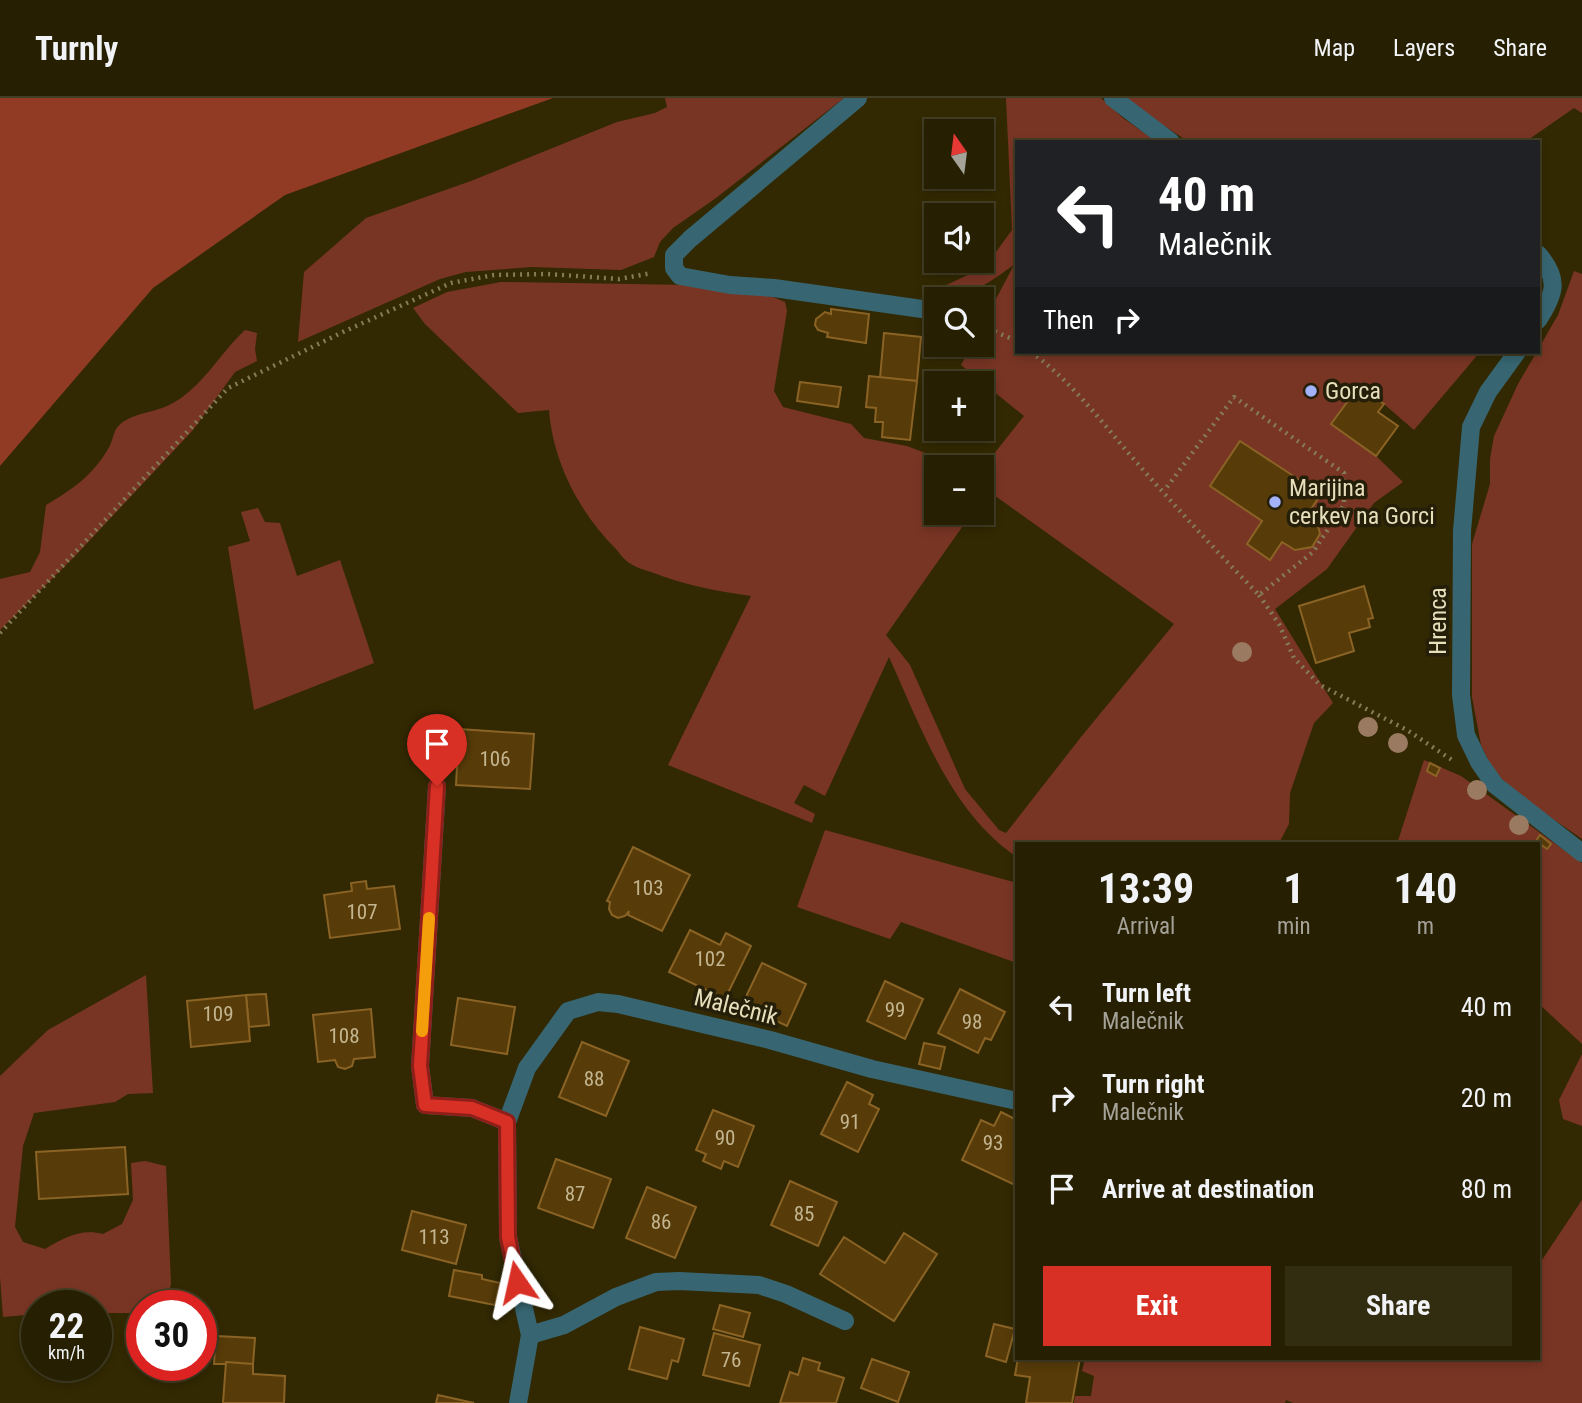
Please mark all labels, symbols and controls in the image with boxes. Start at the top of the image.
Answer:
text: Turnly [35,29,118,68]
text: Map [1314,34,1355,62]
text: Layers [1393,34,1455,62]
text: Share [1493,34,1547,62]
north arrow [924,119,994,189]
map controls [924,119,994,525]
text: 40 m [1158,166,1255,223]
icon: left [1043,168,1134,259]
button: sound [924,203,994,273]
text: Malečnik [1158,225,1272,263]
button: search [924,287,994,357]
icon: right [1108,301,1146,339]
text: Then [1043,305,1094,335]
button: + [924,371,994,441]
place label: Gorca [1325,377,1381,405]
marker: Gorca [1303,383,1319,399]
button: − [924,455,994,525]
place label: Marijina cerkev na Gorci [1289,474,1435,530]
marker: Marijina cerkev na Gorci [1267,494,1283,510]
street label: Hrenca [1424,587,1452,655]
pin [407,714,467,786]
icon: arrive [418,725,456,763]
house number: 106 [479,747,511,771]
text: 13:39 [1098,864,1194,913]
text: 1 [1283,864,1304,913]
text: 140 [1393,864,1457,913]
house number: 103 [632,876,664,900]
house number: 107 [346,900,378,924]
text: Arrival [1117,913,1175,940]
text: min [1277,913,1311,940]
text: m [1417,913,1434,940]
house number: 102 [694,947,726,971]
text: Turn left [1102,978,1191,1008]
street label: Malečnik [691,983,781,1031]
icon: left [1043,988,1081,1026]
text: 40 m [1461,992,1512,1022]
house number: 99 [885,998,905,1022]
house number: 109 [202,1002,234,1026]
text: Malečnik [1102,1008,1184,1035]
house number: 98 [962,1010,982,1034]
house number: 108 [328,1024,360,1048]
house number: 88 [584,1067,604,1091]
text: Turn right [1102,1069,1204,1099]
icon: right [1043,1079,1081,1117]
text: 20 m [1461,1083,1512,1113]
text: Malečnik [1102,1099,1184,1126]
house number: 91 [840,1110,860,1134]
house number: 90 [715,1126,735,1150]
house number: 93 [983,1131,1003,1155]
icon: arrive [1043,1170,1081,1208]
text: Arrive at destination [1102,1174,1314,1204]
text: 80 m [1461,1174,1512,1204]
house number: 87 [565,1182,585,1206]
house number: 85 [794,1202,814,1226]
house number: 86 [651,1210,671,1234]
house number: 113 [418,1225,450,1249]
position arrow [480,1245,554,1319]
button: Exit [1043,1266,1271,1346]
button: Share [1285,1266,1512,1346]
speed limit sign: 30 [126,1290,217,1381]
text: 22 [49,1306,84,1347]
text: km/h [48,1342,85,1363]
house number: 76 [721,1348,741,1372]

